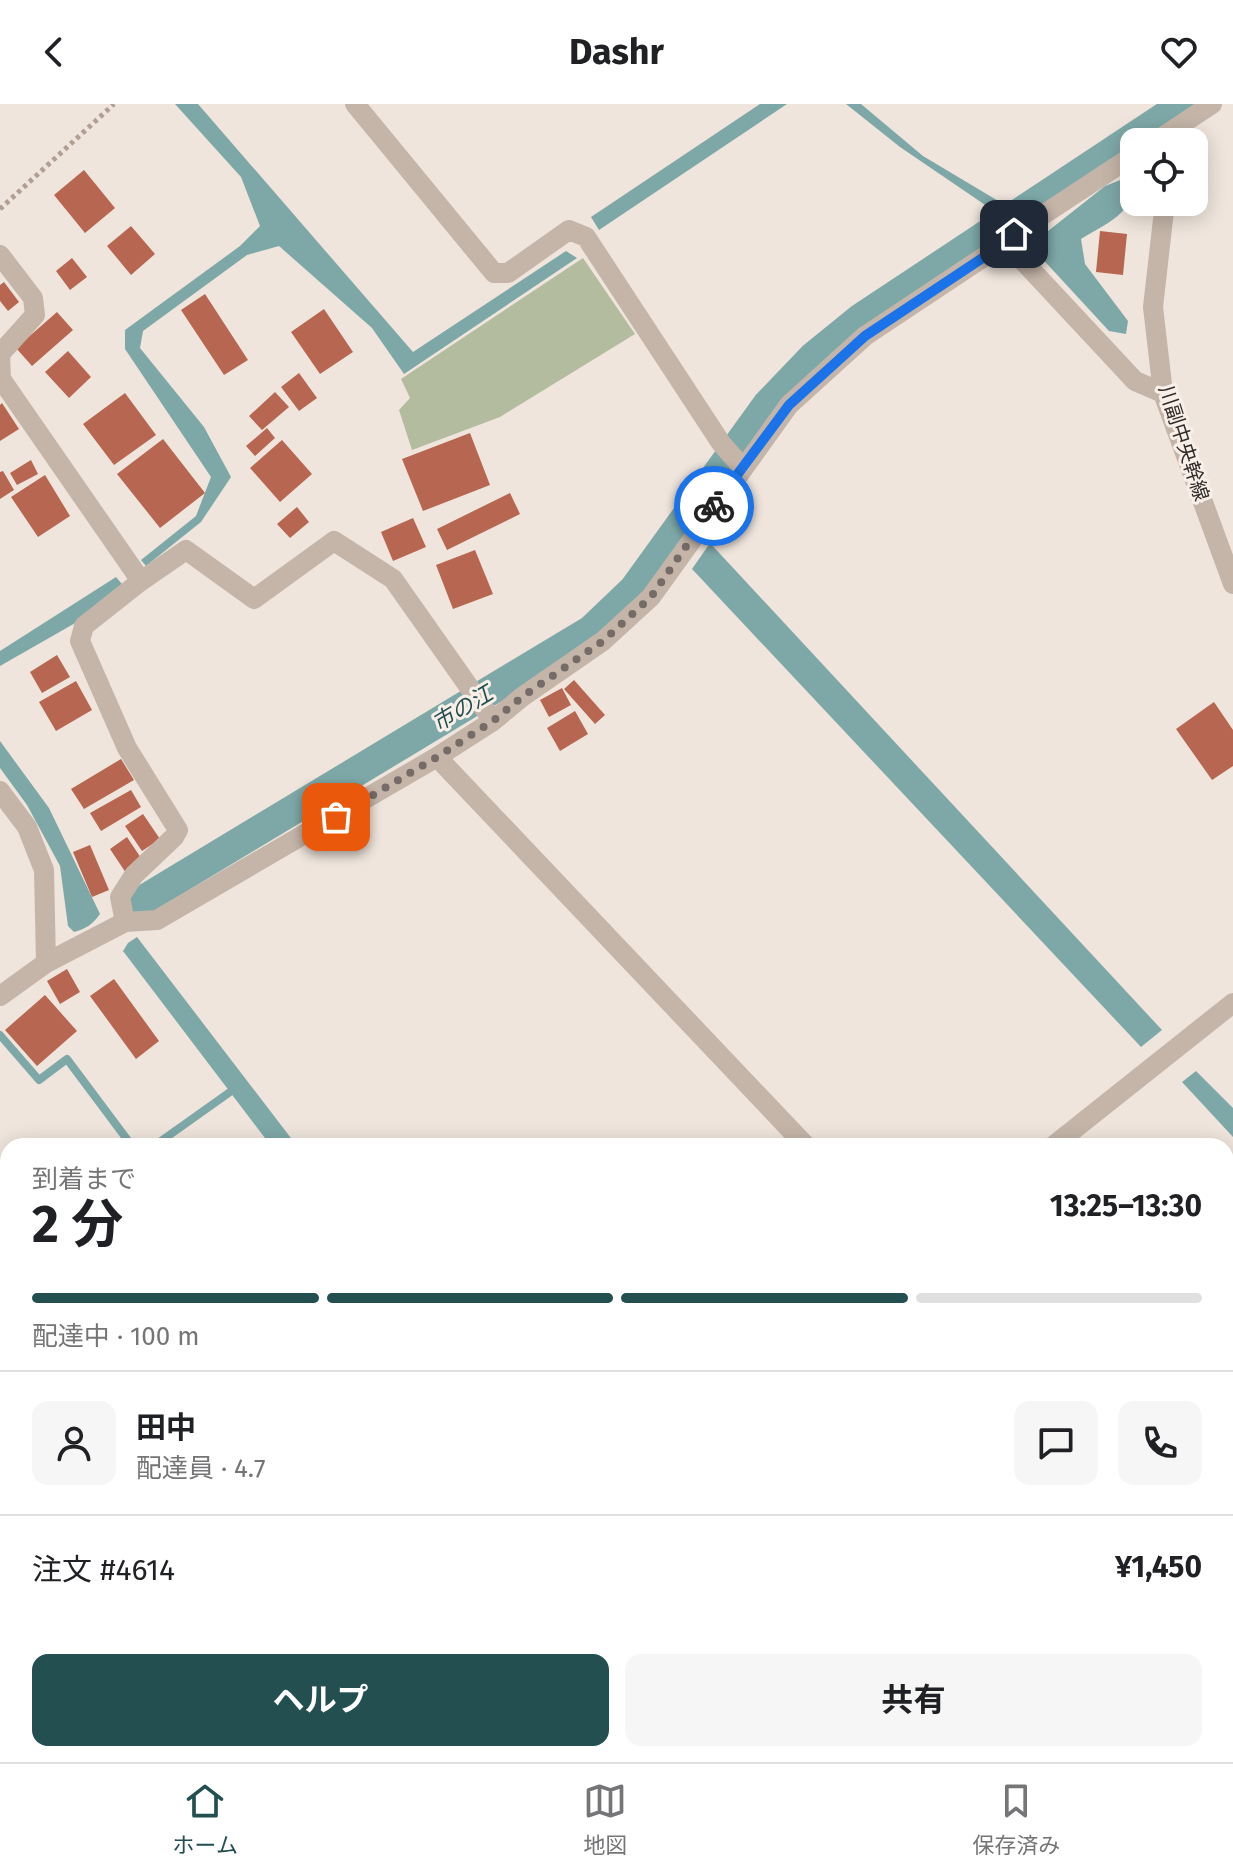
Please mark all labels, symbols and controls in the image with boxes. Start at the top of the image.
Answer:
icon: back [32,30,76,74]
text: Dashr [569,30,664,74]
icon: heart [1157,30,1201,74]
map controls [1120,128,1208,216]
button: locate [1120,128,1208,216]
pin [980,200,1048,268]
icon: home [992,212,1036,256]
street label: 川副中央幹線 [1154,382,1214,504]
courier [674,466,754,546]
icon: bike [692,484,736,528]
water label: 市の江 [427,679,499,737]
pin [302,783,370,851]
icon: bag [314,795,358,839]
text: 到着まで [32,1164,136,1195]
text: 13:25–13:30 [1050,1188,1202,1224]
text: 2 分 [32,1193,123,1256]
text: 配達中 · 100 m [32,1321,199,1352]
button: person [32,1401,116,1485]
button: chat [1014,1401,1098,1485]
button: phone [1118,1401,1202,1485]
text: 田中 [136,1410,196,1446]
text: 配達員 · 4.7 [136,1453,266,1484]
text: ¥1,450 [1115,1549,1202,1585]
text: 注文 #4614 [32,1552,175,1588]
button: ヘルプ [32,1654,609,1746]
button: 共有 [625,1654,1202,1746]
tab: ホーム [173,1779,238,1859]
tab: 地図 [583,1779,627,1859]
tab: 保存済み [972,1779,1060,1859]

